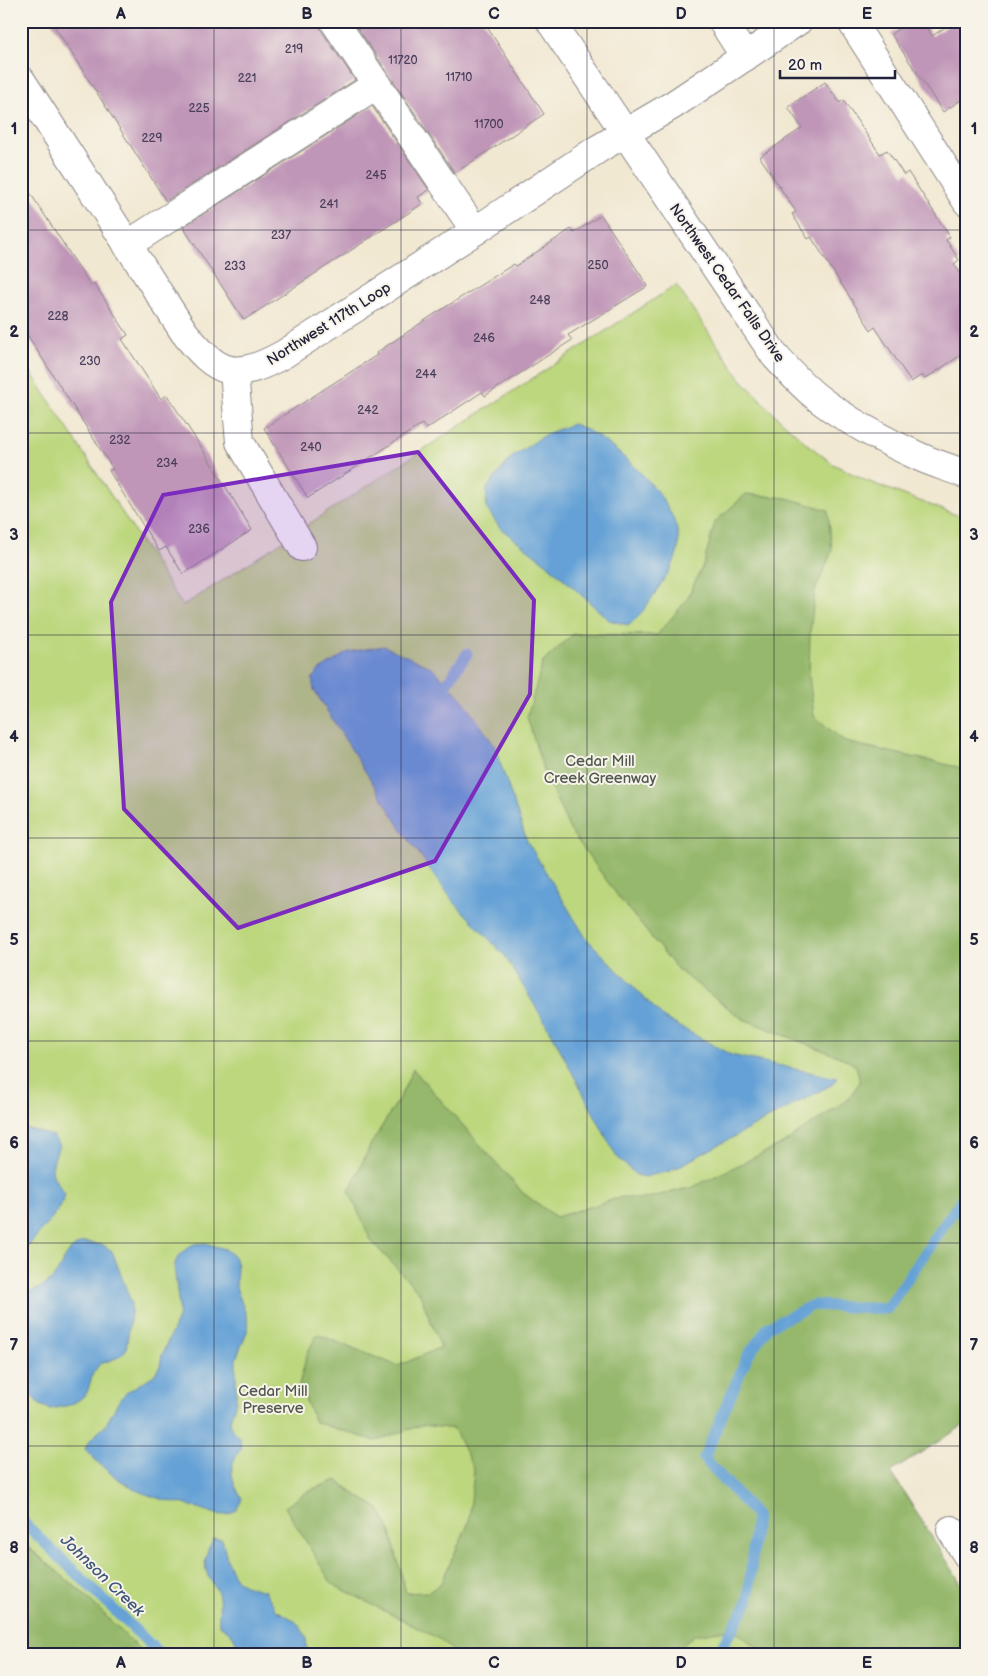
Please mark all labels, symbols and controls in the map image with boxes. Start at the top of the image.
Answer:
text: A [115,5,126,24]
text: B [301,5,313,24]
text: C [488,5,500,24]
text: D [675,5,687,24]
text: E [862,5,872,24]
house number: 219 [285,42,303,57]
scale bar [780,48,896,80]
house number: 11720 [388,53,418,68]
text: 20 m [788,56,822,75]
house number: 11710 [446,70,472,85]
house number: 221 [238,71,256,86]
house number: 225 [188,101,210,116]
house number: 11700 [474,117,504,132]
text: 1 [11,120,17,139]
text: 1 [971,120,977,139]
house number: 229 [141,131,163,146]
house number: 245 [365,168,387,183]
house number: 241 [320,197,338,212]
street label: Northwest Cedar Falls Drive [665,200,789,366]
house number: 237 [271,228,291,243]
house number: 250 [587,258,609,273]
house number: 233 [224,259,246,274]
street label: Northwest 117th Loop [263,278,395,370]
house number: 248 [529,293,551,308]
house number: 228 [47,309,69,324]
text: 2 [9,323,19,342]
text: 2 [969,323,979,342]
house number: 246 [473,331,495,346]
house number: 230 [79,354,101,369]
house number: 244 [415,367,437,382]
house number: 242 [357,403,379,418]
house number: 232 [109,433,131,448]
house number: 240 [300,440,322,455]
house number: 234 [156,456,178,471]
house number: 236 [188,522,210,537]
text: 3 [9,526,19,545]
text: 3 [969,526,979,545]
text: 4 [9,728,19,747]
text: 4 [969,728,979,747]
park label: Cedar Mill Creek Greenway [544,752,657,788]
text: 5 [9,931,19,950]
text: 5 [969,931,979,950]
text: 6 [9,1134,19,1153]
text: 6 [969,1134,979,1153]
text: 7 [10,1336,19,1355]
text: 7 [970,1336,979,1355]
park label: Cedar Mill Preserve [238,1382,308,1418]
water label: Johnson Creek [55,1531,149,1622]
text: 8 [9,1539,19,1558]
text: 8 [969,1539,979,1558]
text: A [115,1654,126,1673]
text: B [301,1654,313,1673]
text: C [488,1654,500,1673]
text: D [675,1654,687,1673]
text: E [862,1654,872,1673]

